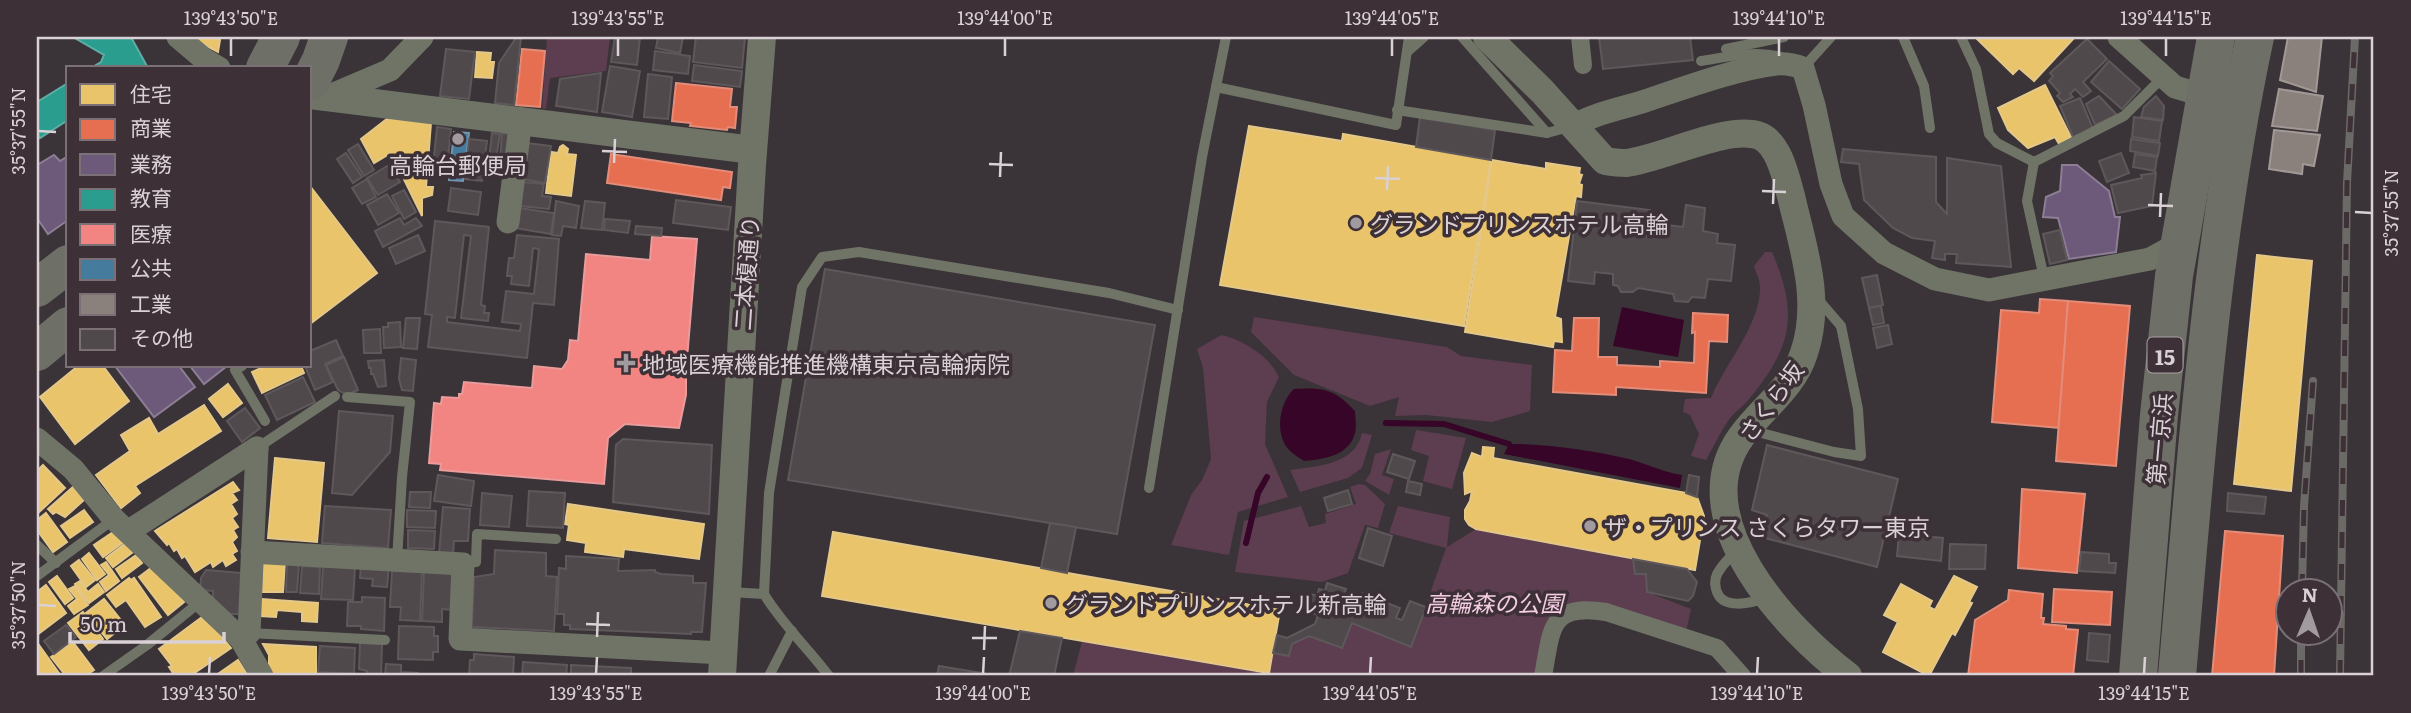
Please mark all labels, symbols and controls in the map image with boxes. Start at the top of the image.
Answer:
text: 139°43'50"E [184,4,278,31]
text: 139°43'55"E [571,4,665,31]
text: 139°44'00"E [957,4,1053,31]
text: 139°44'05"E [1345,4,1439,31]
text: 139°44'10"E [1733,4,1825,31]
text: 139°44'15"E [2120,4,2212,31]
legend [66,66,312,368]
text: 住宅 [130,77,172,108]
text: 35°37'55"N [4,87,31,175]
text: 商業 [130,111,172,142]
marker: 高輪台郵便局 [450,131,466,147]
text: 業務 [130,147,172,178]
place label: 高輪台郵便局 [389,147,527,181]
text: 35°37'55"N [2377,169,2404,257]
text: 教育 [130,181,172,212]
place label: グランドプリンスホテル高輪 [1370,206,1669,240]
street label: 二本榎通り [724,214,766,332]
marker: グランドプリンスホテル高輪 [1348,215,1364,231]
text: 医療 [130,217,172,248]
text: 公共 [130,251,172,282]
text: 工業 [130,287,172,318]
text: その他 [130,321,193,352]
road number: 15 [2148,338,2182,372]
place label: 地域医療機能推進機構東京高輪病院 [642,346,1010,380]
marker: 地域医療機能推進機構東京高輪病院 [616,353,636,373]
street label: さくら坂 [1729,354,1811,448]
street label: 第一京浜 [2137,392,2179,486]
place label: ザ・プリンス さくらタワー東京 [1604,509,1930,543]
marker: ザ・プリンス さくらタワー東京 [1582,518,1598,534]
text: 35°37'50"N [4,561,31,649]
north arrow [2274,576,2344,646]
text: N [2301,580,2318,608]
park label: 高輪森の公園 [1425,585,1566,619]
place label: グランドプリンスホテル新高輪 [1065,586,1387,620]
marker: グランドプリンスホテル新高輪 [1043,595,1059,611]
scale bar [70,601,224,645]
text: 50 m [80,607,127,638]
text: 139°43'50"E [162,679,256,706]
text: 139°43'55"E [549,679,643,706]
text: 139°44'00"E [935,679,1031,706]
text: 139°44'05"E [1323,679,1417,706]
text: 139°44'10"E [1711,679,1803,706]
text: 139°44'15"E [2098,679,2190,706]

